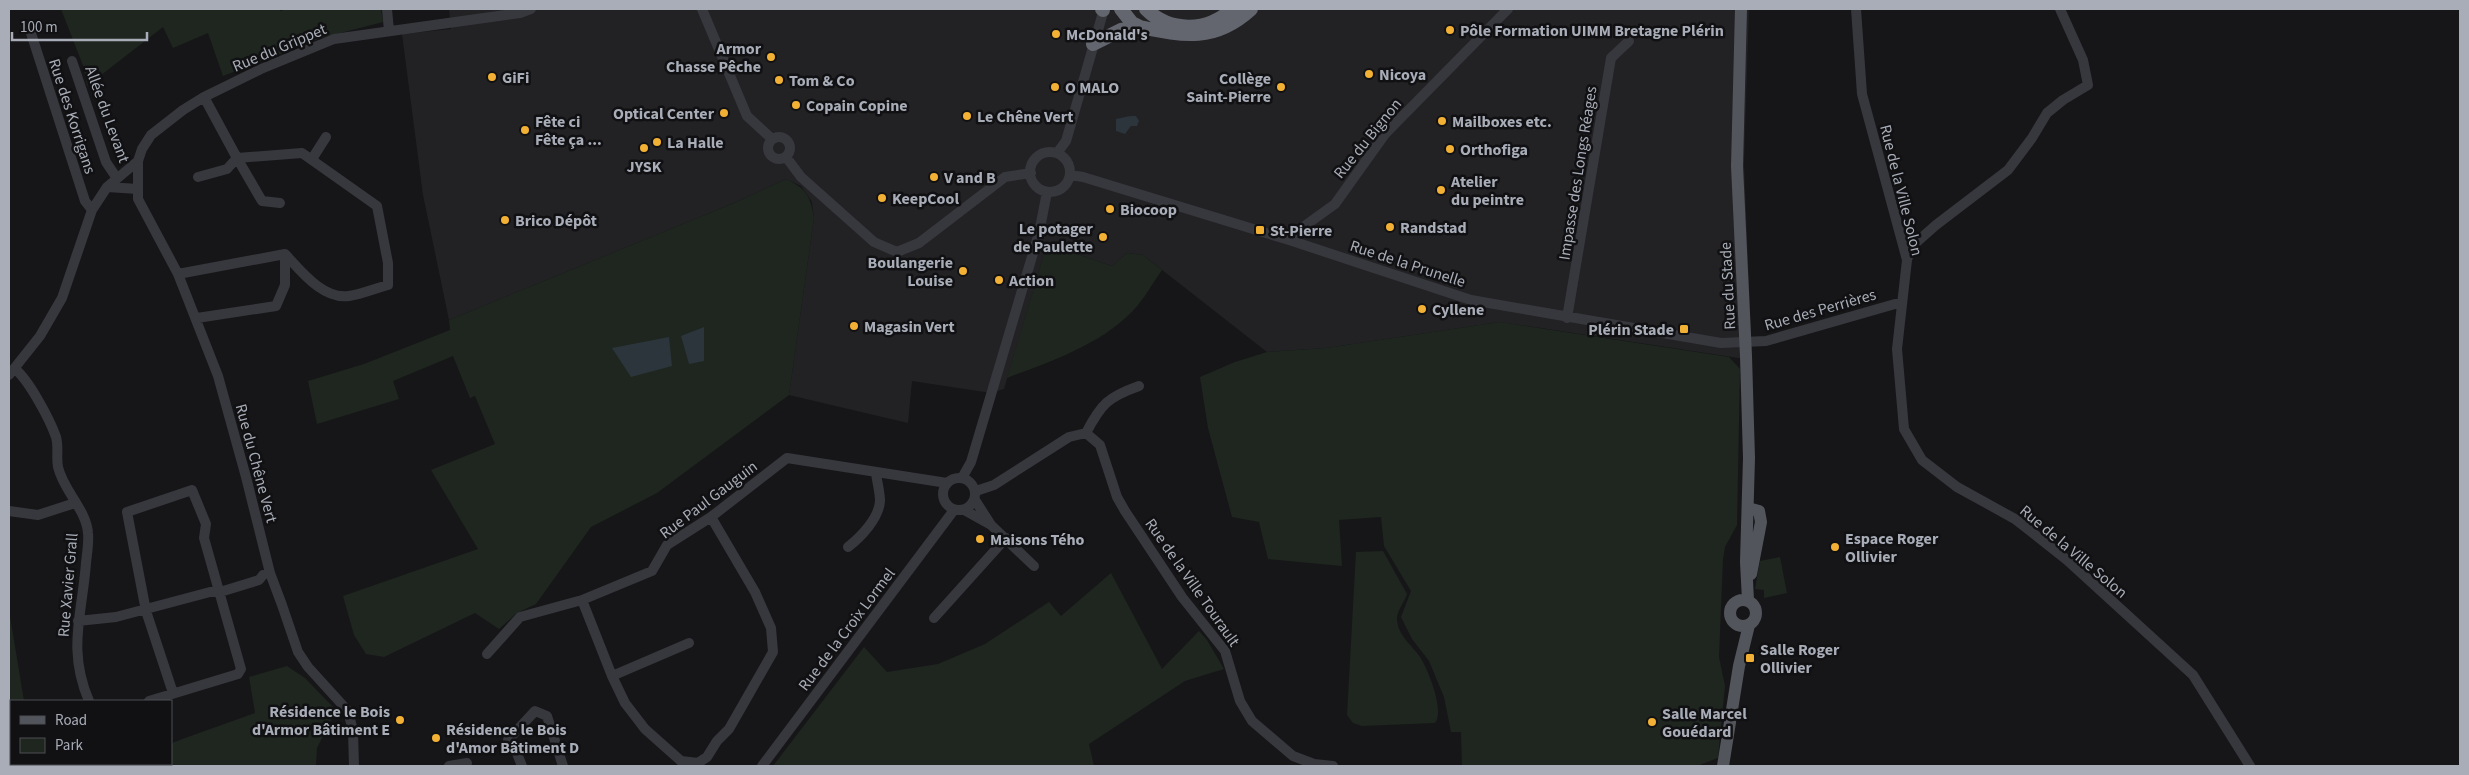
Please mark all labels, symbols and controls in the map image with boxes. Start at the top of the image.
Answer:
scale bar [12,10,148,42]
text: 100 m [20,17,58,38]
street label: Rue du Grippet [229,18,330,78]
place label: Pôle Formation UIMM Bretagne Plérin [1460,20,1724,42]
place label: McDonald's [1066,24,1148,46]
marker: Pôle Formation UIMM Bretagne Plérin [1444,24,1456,36]
marker: McDonald's [1050,28,1062,40]
place label: Armor Chasse Pêche [666,38,762,78]
marker: Armor Chasse Pêche [765,51,777,63]
street label: Rue des Korrigans [43,56,101,177]
street label: Allée du Levant [79,63,135,166]
place label: Nicoya [1379,64,1426,86]
place label: GiFi [502,67,529,89]
place label: Collège Saint-Pierre [1186,68,1271,108]
marker: Nicoya [1363,68,1375,80]
place label: Tom & Co [789,70,855,92]
marker: GiFi [486,71,498,83]
marker: Tom & Co [773,74,785,86]
place label: O MALO [1065,77,1119,99]
marker: O MALO [1049,81,1061,93]
marker: Collège Saint-Pierre [1275,81,1287,93]
street label: Impasse des Longs Réages [1553,84,1603,262]
street label: Rue du Bignon [1329,94,1407,183]
place label: Copain Copine [806,95,908,117]
marker: Copain Copine [790,99,802,111]
place label: Optical Center [613,103,715,125]
place label: Le Chêne Vert [977,106,1073,128]
marker: Optical Center [718,107,730,119]
marker: Le Chêne Vert [961,110,973,122]
place label: Fête ci Fête ça ... [535,111,602,151]
place label: Mailboxes etc. [1452,111,1552,133]
marker: Mailboxes etc. [1436,115,1448,127]
street label: Rue de la Ville Solon [1874,122,1928,258]
marker: Fête ci Fête ça ... [519,124,531,136]
place label: La Halle [667,132,724,154]
marker: La Halle [651,136,663,148]
place label: Orthofiga [1460,139,1528,161]
marker: JYSK [638,142,650,154]
marker: Orthofiga [1444,143,1456,155]
place label: JYSK [627,156,662,178]
place label: V and B [943,167,996,189]
marker: V and B [928,171,940,183]
place label: Atelier du peintre [1450,171,1524,211]
marker: Atelier du peintre [1435,184,1447,196]
place label: KeepCool [892,188,959,210]
marker: KeepCool [876,192,888,204]
place label: Biocoop [1120,199,1177,221]
marker: Biocoop [1104,203,1116,215]
place label: Brico Dépôt [515,210,597,232]
marker: Brico Dépôt [499,214,511,226]
place label: Randstad [1400,217,1467,239]
place label: Le potager de Paulette [1013,218,1094,258]
place label: St-Pierre [1270,220,1332,242]
marker: Randstad [1384,221,1396,233]
marker: St-Pierre [1254,224,1266,236]
marker: Le potager de Paulette [1097,231,1109,243]
street label: Rue de la Prunelle [1347,235,1468,293]
street label: Rue du Stade [1715,241,1741,330]
place label: Boulangerie Louise [868,252,953,292]
marker: Boulangerie Louise [957,265,969,277]
place label: Action [1008,270,1054,292]
marker: Action [993,274,1005,286]
street label: Rue des Perrières [1762,283,1879,336]
place label: Cyllene [1432,299,1484,321]
marker: Cyllene [1416,303,1428,315]
place label: Magasin Vert [864,316,955,338]
place label: Plérin Stade [1588,319,1674,341]
marker: Magasin Vert [848,320,860,332]
marker: Plérin Stade [1678,323,1690,335]
street label: Rue du Chêne Vert [230,401,283,526]
street label: Rue Paul Gauguin [655,456,762,544]
street label: Rue de la Ville Solon [2015,500,2132,603]
street label: Rue de la Ville Tourault [1140,514,1245,652]
place label: Espace Roger Ollivier [1845,528,1939,568]
place label: Maisons Tého [990,529,1085,551]
street label: Rue Xavier Grall [52,532,84,638]
marker: Maisons Tého [974,533,986,545]
marker: Espace Roger Ollivier [1829,541,1841,553]
street label: Rue de la Croix Lormel [793,564,900,696]
place label: Salle Roger Ollivier [1760,639,1840,679]
marker: Salle Roger Ollivier [1744,652,1756,664]
legend [10,700,172,765]
place label: Résidence le Bois d'Armor Bâtiment E [252,701,390,741]
place label: Salle Marcel Gouédard [1662,703,1747,743]
text: Road [55,710,87,731]
marker: Résidence le Bois d'Armor Bâtiment E [394,714,406,726]
marker: Salle Marcel Gouédard [1646,716,1658,728]
place label: Résidence le Bois d'Amor Bâtiment D [446,719,579,759]
marker: Résidence le Bois d'Amor Bâtiment D [430,732,442,744]
text: Park [55,735,84,756]

